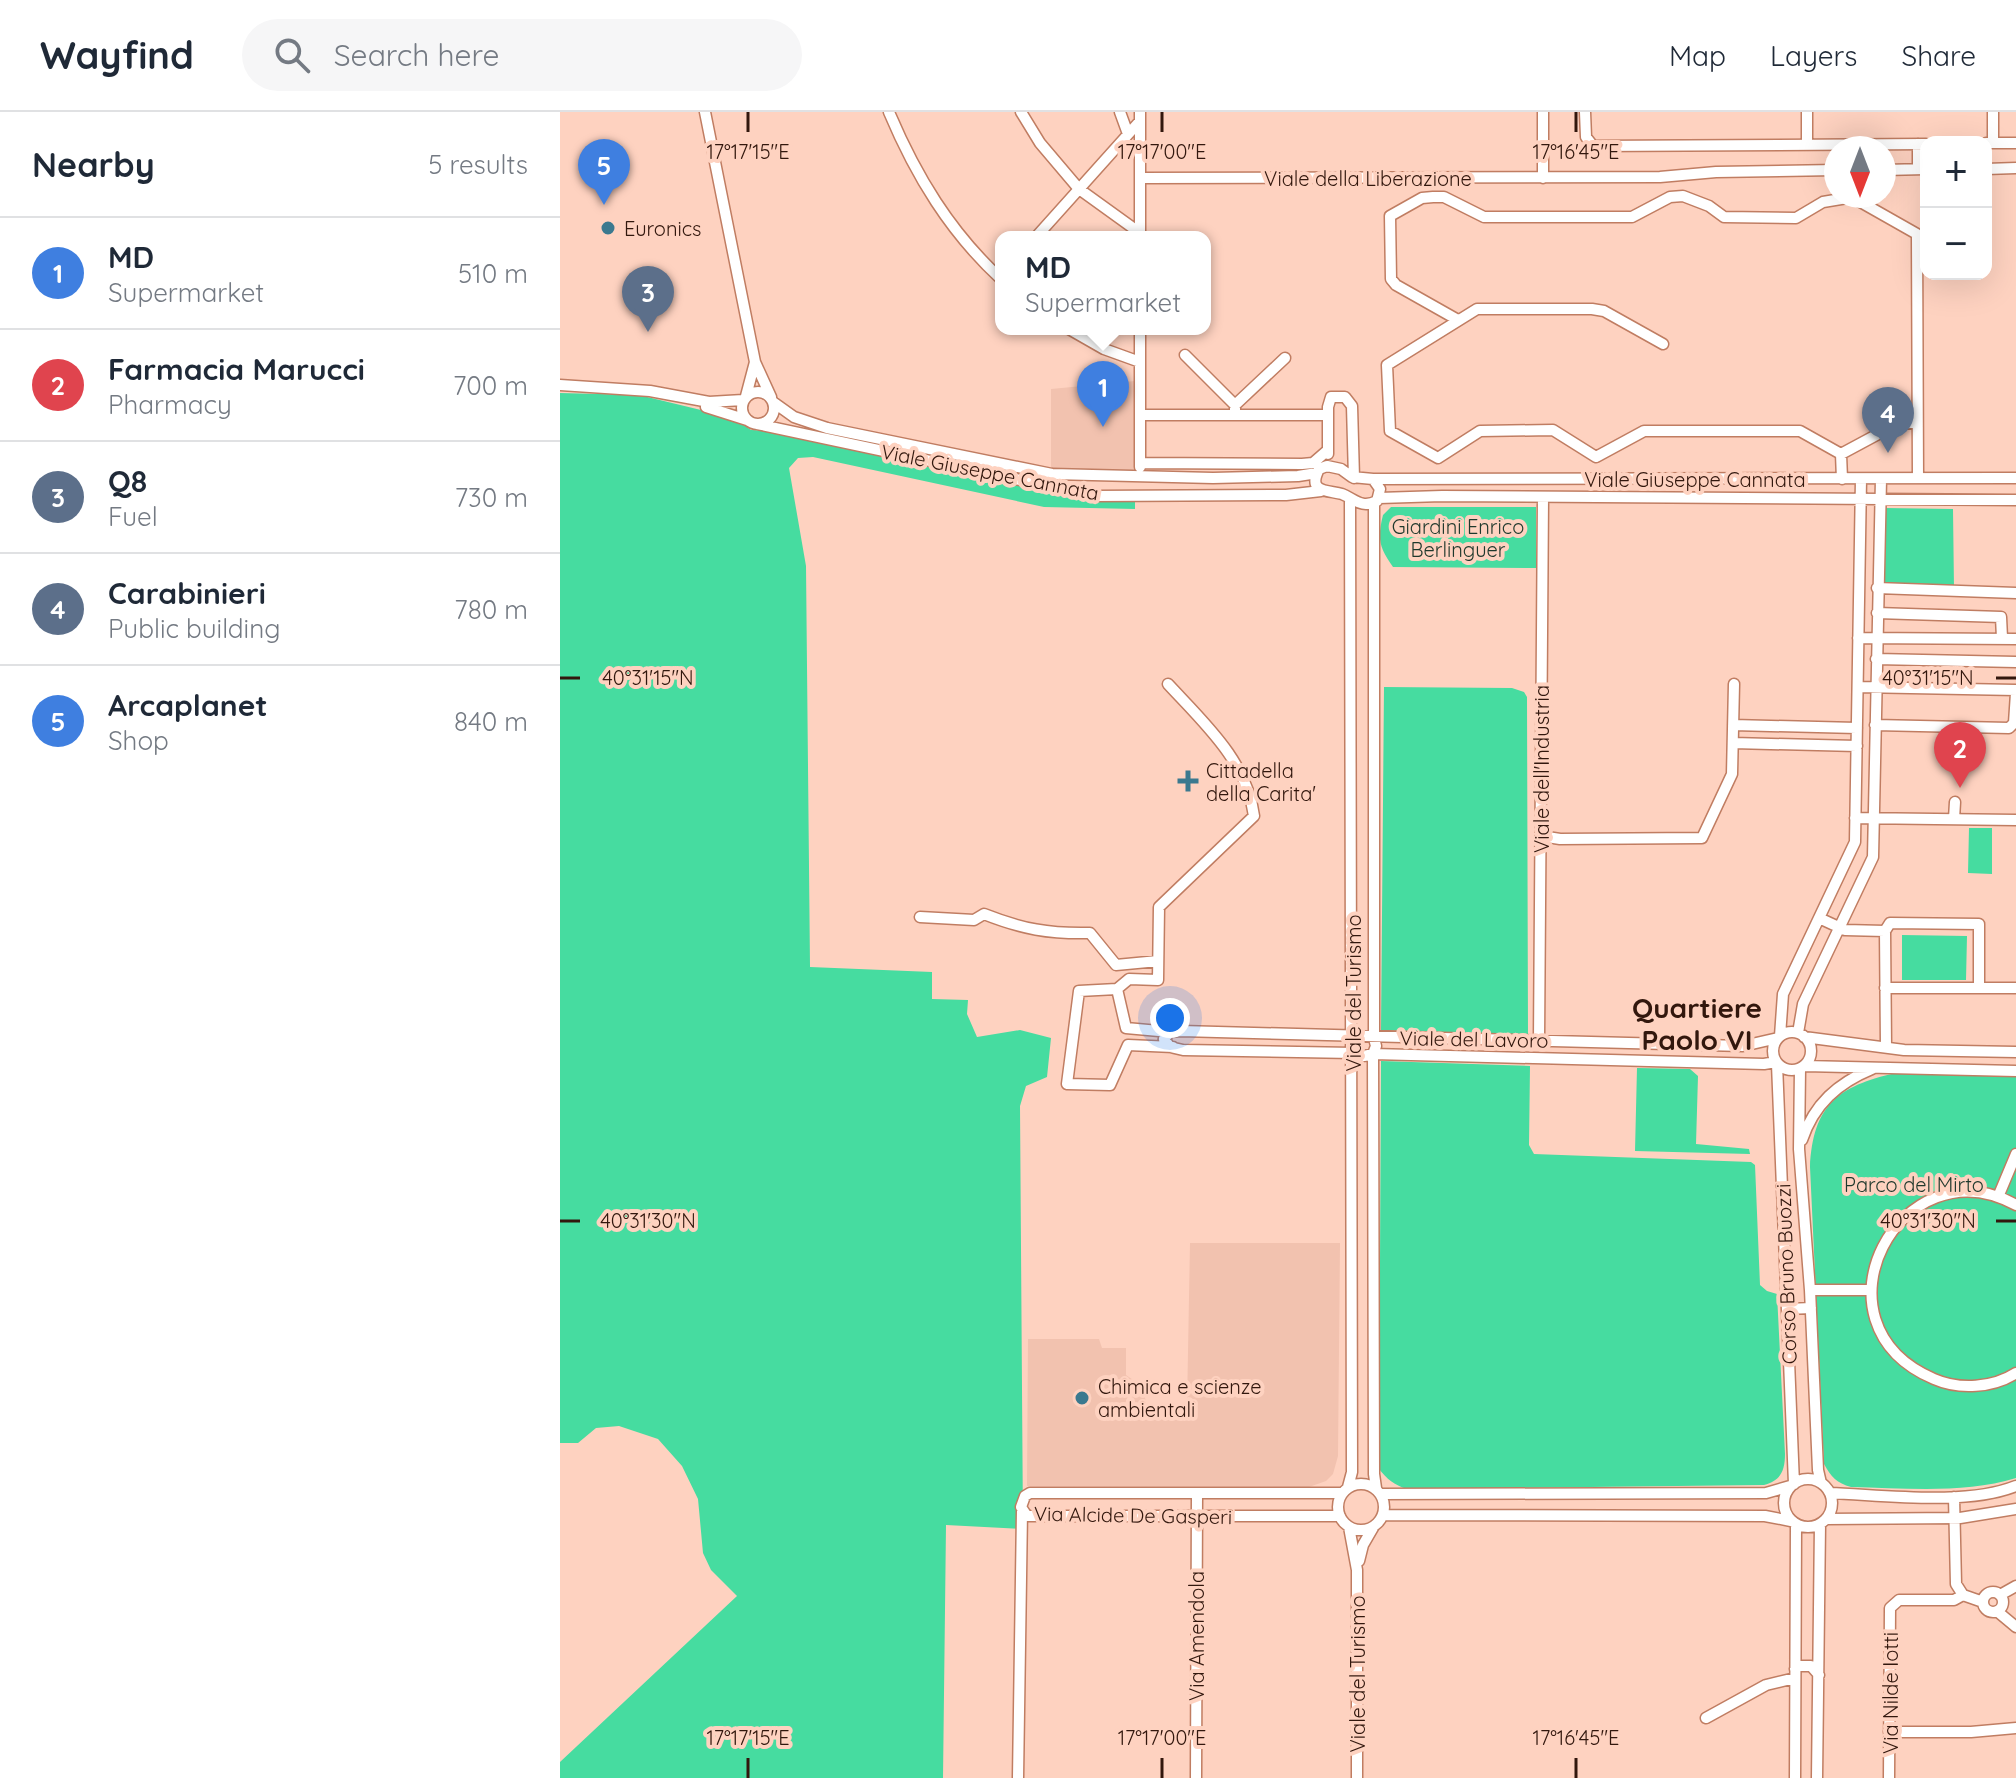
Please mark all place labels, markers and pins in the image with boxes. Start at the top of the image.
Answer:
pin: 5 [578,139,630,205]
place label: Euronics [624,216,701,241]
marker: Euronics [599,219,617,237]
pin: 3 [622,266,674,332]
pin: 1 [1077,361,1129,427]
pin: 4 [1862,387,1914,453]
pin: 2 [1934,722,1986,788]
place label: Cittadella della Carita' [1206,758,1316,806]
marker: Cittadella della Carita' [1177,770,1199,792]
place label: Chimica e scienze ambientali [1098,1374,1261,1422]
marker: Chimica e scienze ambientali [1073,1389,1091,1407]

